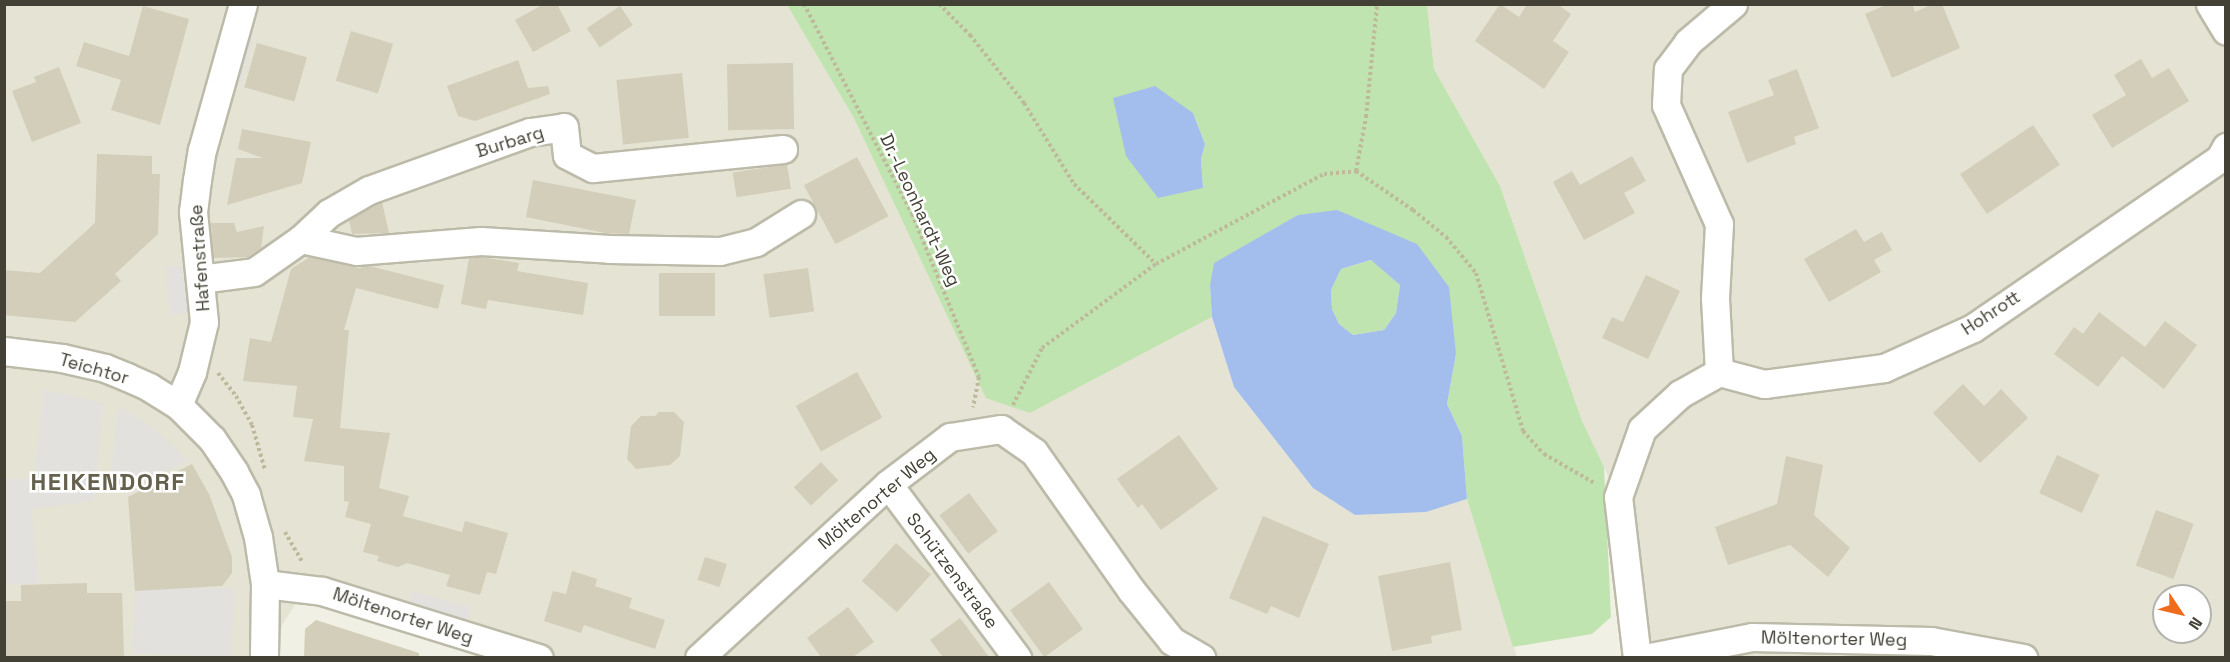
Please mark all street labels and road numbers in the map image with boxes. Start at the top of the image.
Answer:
street label: Burbarg [474,121,546,163]
street label: Dr.-Leonhardt-Weg [875,130,965,290]
street label: Hafenstraße [185,204,215,312]
street label: Hohrott [1958,286,2024,340]
street label: Teichtor [57,349,131,389]
street label: Möltenorter Weg [814,444,940,554]
street label: Schützenstraße [902,509,1002,633]
street label: Möltenorter Weg [330,583,476,649]
street label: Möltenorter Weg [1761,627,1907,651]

